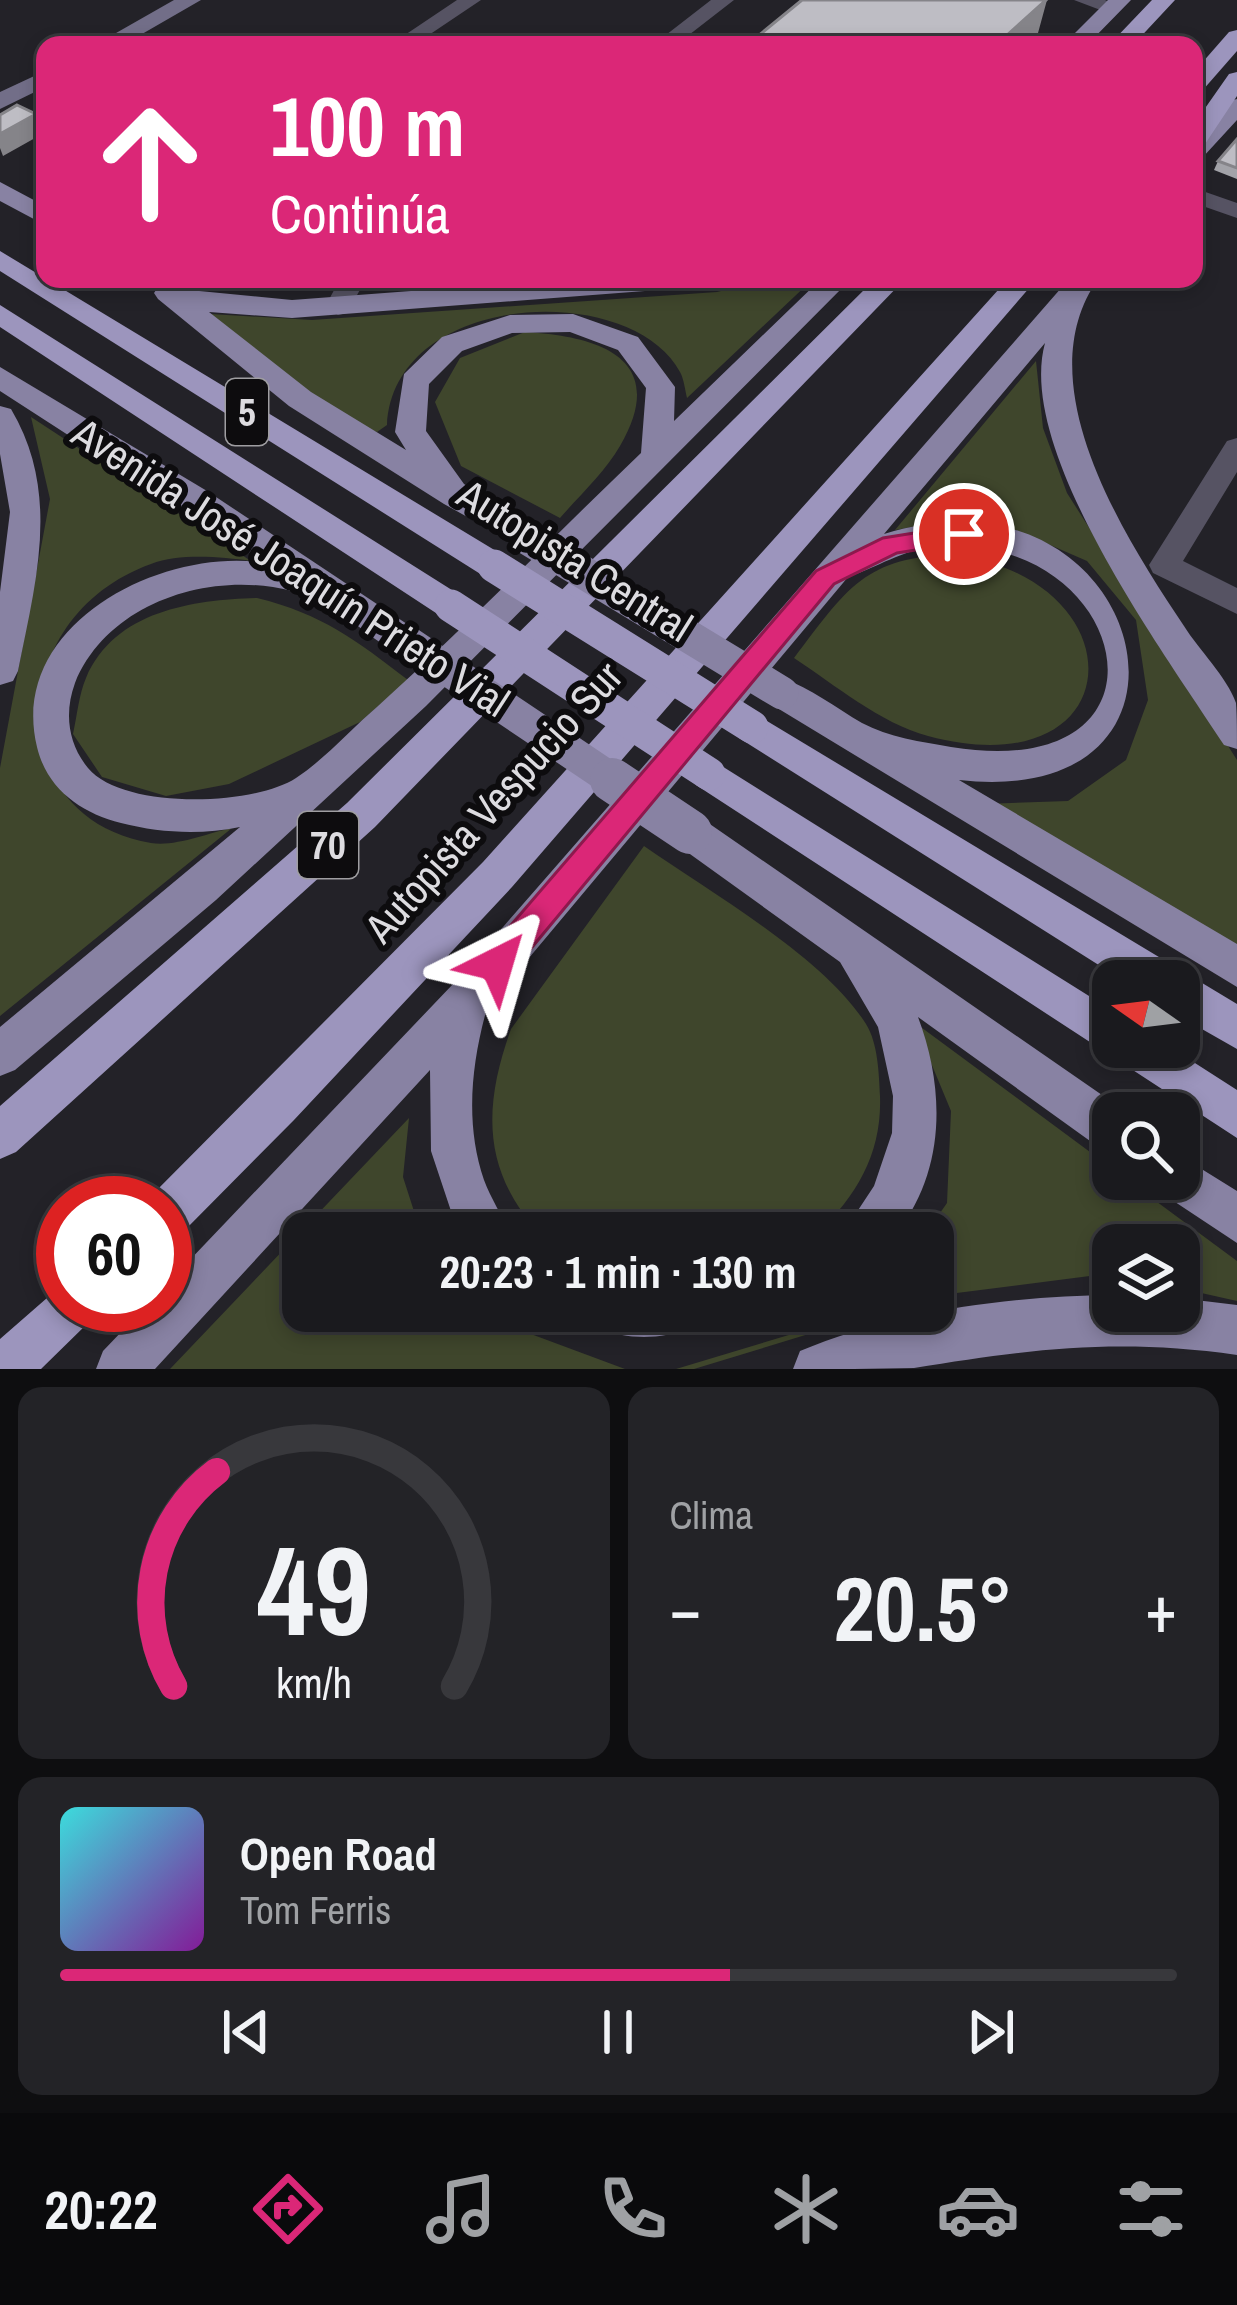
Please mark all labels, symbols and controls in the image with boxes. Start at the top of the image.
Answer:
text: 100 m [270,69,465,182]
icon: ahead [72,84,228,240]
text: Continúa [270,177,450,250]
road number: 5 [226,379,268,445]
street label: Avenida José Joaquín Prieto Vial [61,404,520,729]
street label: Autopista Central [446,465,703,654]
pin [913,483,1015,585]
icon: arrive [931,501,997,567]
street label: Autopista Vespucio Sur [351,649,635,955]
road number: 70 [298,812,358,878]
position arrow [434,901,560,1027]
north arrow [1092,960,1200,1068]
map controls [1092,960,1200,1332]
button: search [1092,1092,1200,1200]
speed limit sign: 60 [36,1176,192,1332]
button: layers [1092,1224,1200,1332]
text: 20:23 · 1 min · 130 m [440,1241,796,1302]
text: Clima [670,1489,753,1541]
text: 49 [257,1506,371,1674]
text: 20.5° [833,1548,1013,1669]
text: − [670,1564,701,1653]
text: + [1145,1564,1177,1653]
text: km/h [276,1654,352,1711]
text: Open Road [240,1823,437,1884]
text: Tom Ferris [240,1884,391,1936]
icon: previous [213,1999,279,2065]
icon: pause [585,1999,651,2065]
icon: next [958,1999,1024,2065]
icon: directions [246,2167,330,2251]
icon: music [419,2167,503,2251]
icon: phone [591,2167,675,2251]
icon: climate [764,2167,848,2251]
icon: car [936,2167,1020,2251]
icon: filters [1109,2167,1193,2251]
text: 20:22 [44,2173,158,2246]

